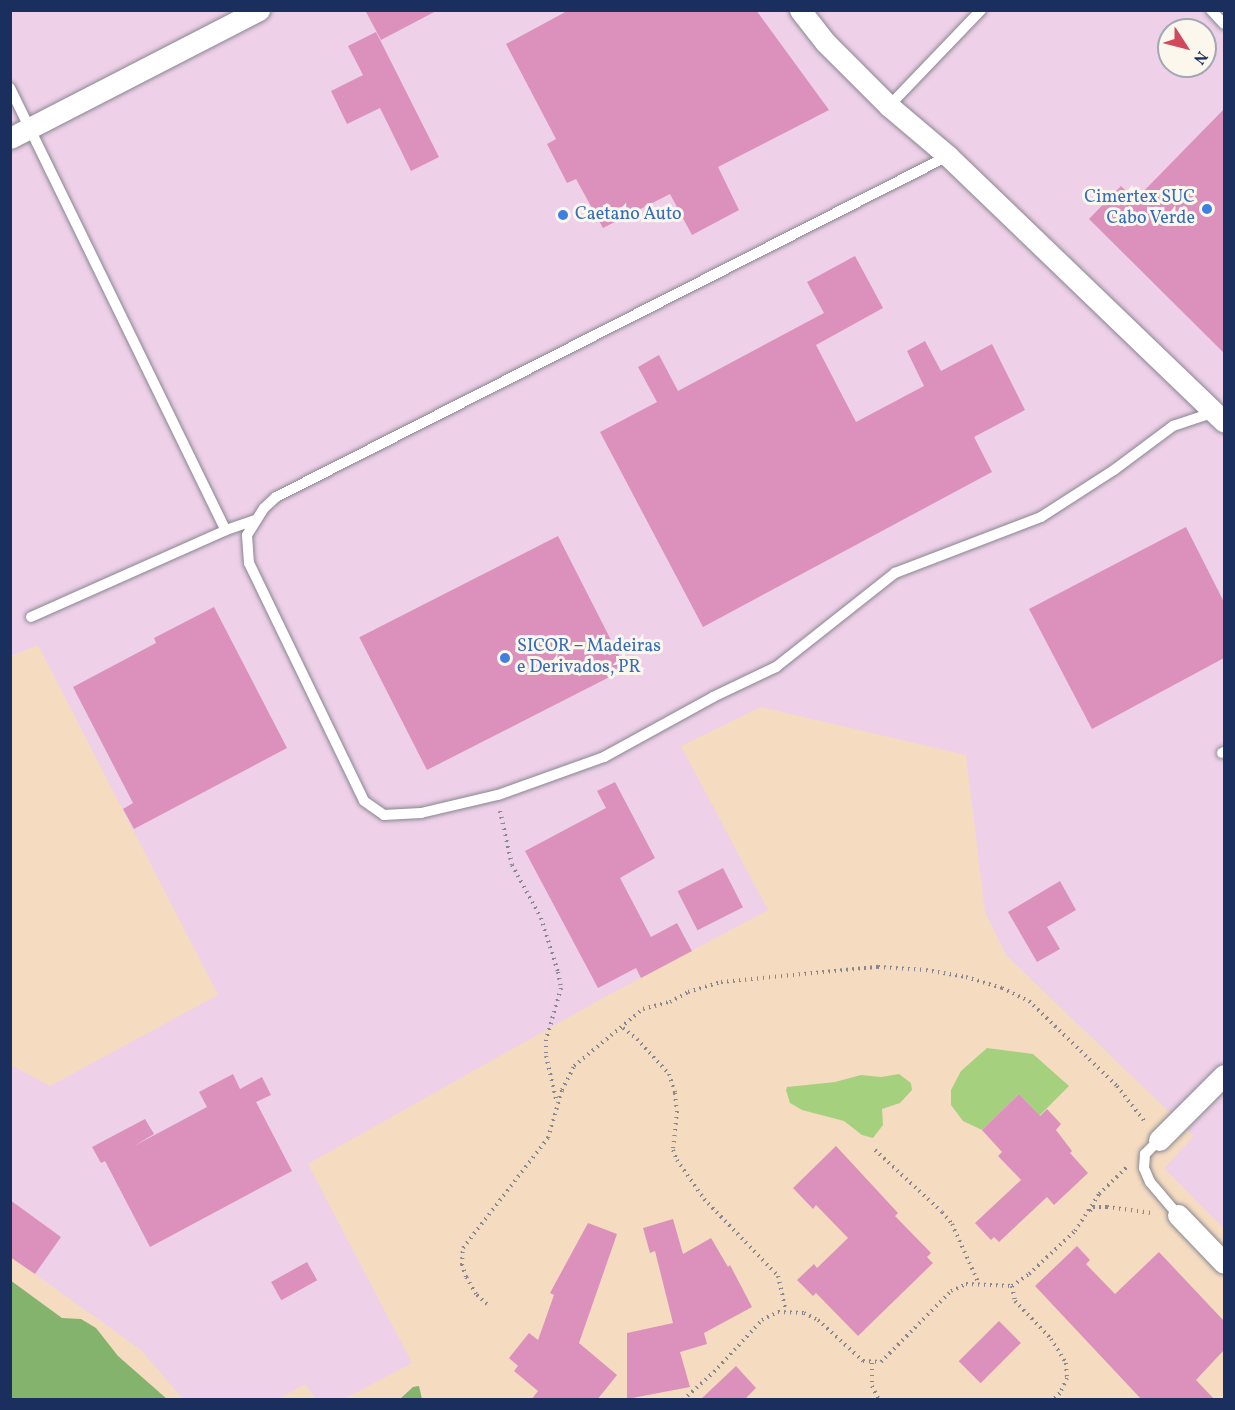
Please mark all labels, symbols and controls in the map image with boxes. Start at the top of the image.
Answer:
north arrow [1157,18,1217,78]
text: N [1188,46,1212,69]
place label: Cimertex SUC Cabo Verde [1084,188,1195,230]
marker: Cimertex SUC Cabo Verde [1200,202,1214,216]
place label: Caetano Auto [575,204,682,226]
marker: Caetano Auto [556,208,570,222]
place label: SICOR – Madeiras e Derivados, PR [517,637,662,680]
marker: SICOR – Madeiras e Derivados, PR [498,651,512,665]

